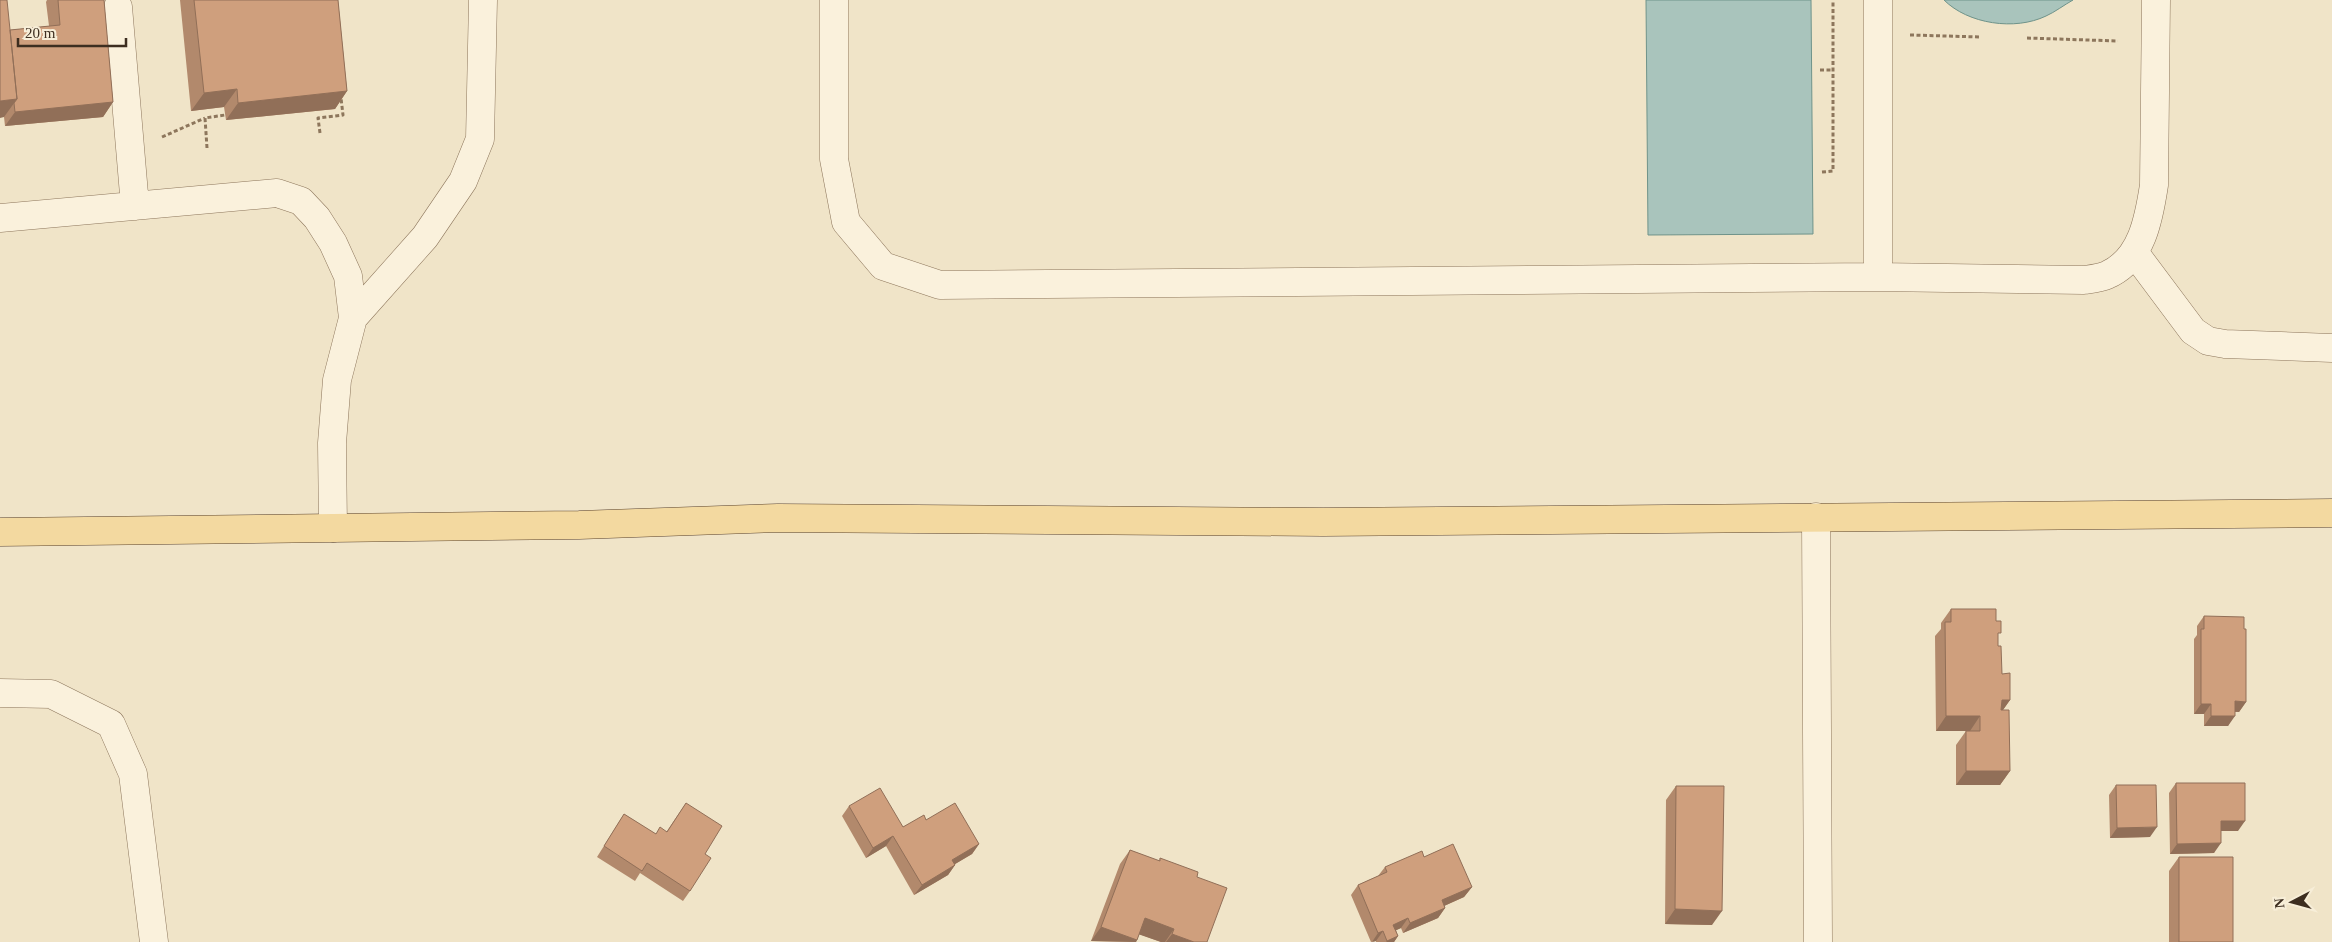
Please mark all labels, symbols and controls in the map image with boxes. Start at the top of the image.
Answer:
scale bar [18,15,125,47]
text: 20 m [25,25,56,41]
north arrow [2267,877,2317,927]
text: N [2272,897,2288,909]

